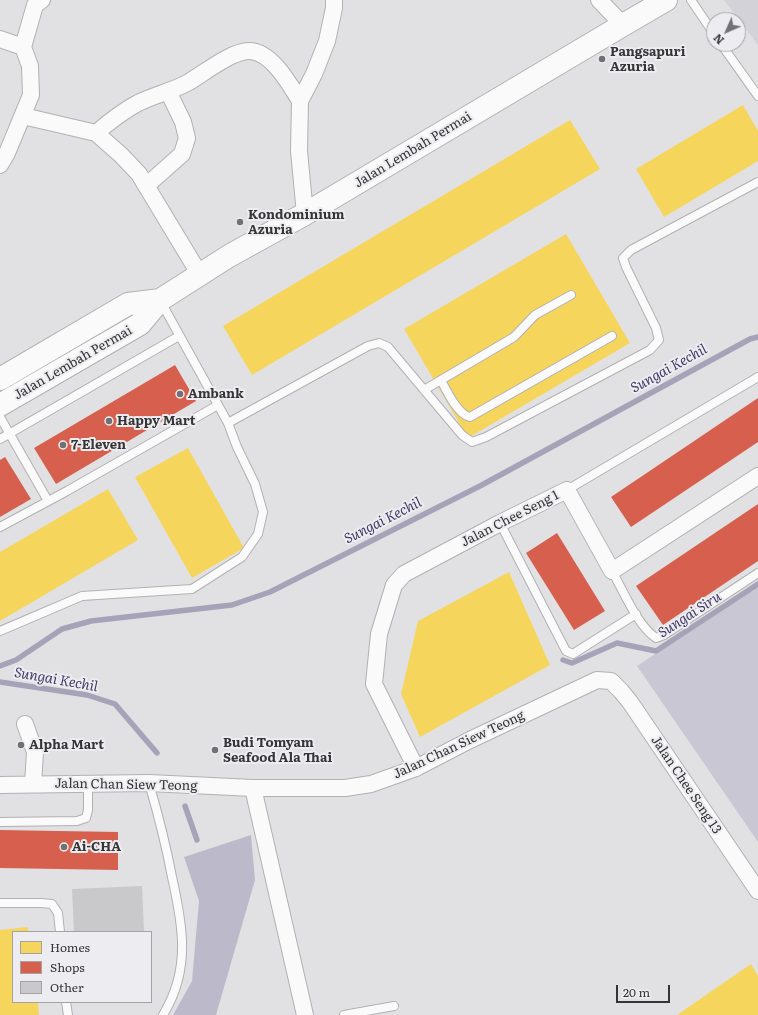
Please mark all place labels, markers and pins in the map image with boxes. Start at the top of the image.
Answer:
place label: Pangsapuri Azuria [610,44,685,75]
marker: Pangsapuri Azuria [597,54,607,64]
place label: Kondominium Azuria [248,207,345,238]
marker: Kondominium Azuria [235,217,245,227]
place label: Ambank [188,386,244,402]
marker: Ambank [175,389,185,399]
place label: Happy Mart [117,413,195,429]
marker: Happy Mart [104,416,114,426]
place label: 7-Eleven [71,437,126,453]
marker: 7-Eleven [58,440,68,450]
place label: Budi Tomyam Seafood Ala Thai [223,735,332,766]
place label: Alpha Mart [29,737,104,753]
marker: Alpha Mart [16,740,26,750]
marker: Budi Tomyam Seafood Ala Thai [210,745,220,755]
place label: Ai-CHA [72,839,121,855]
marker: Ai-CHA [59,842,69,852]

